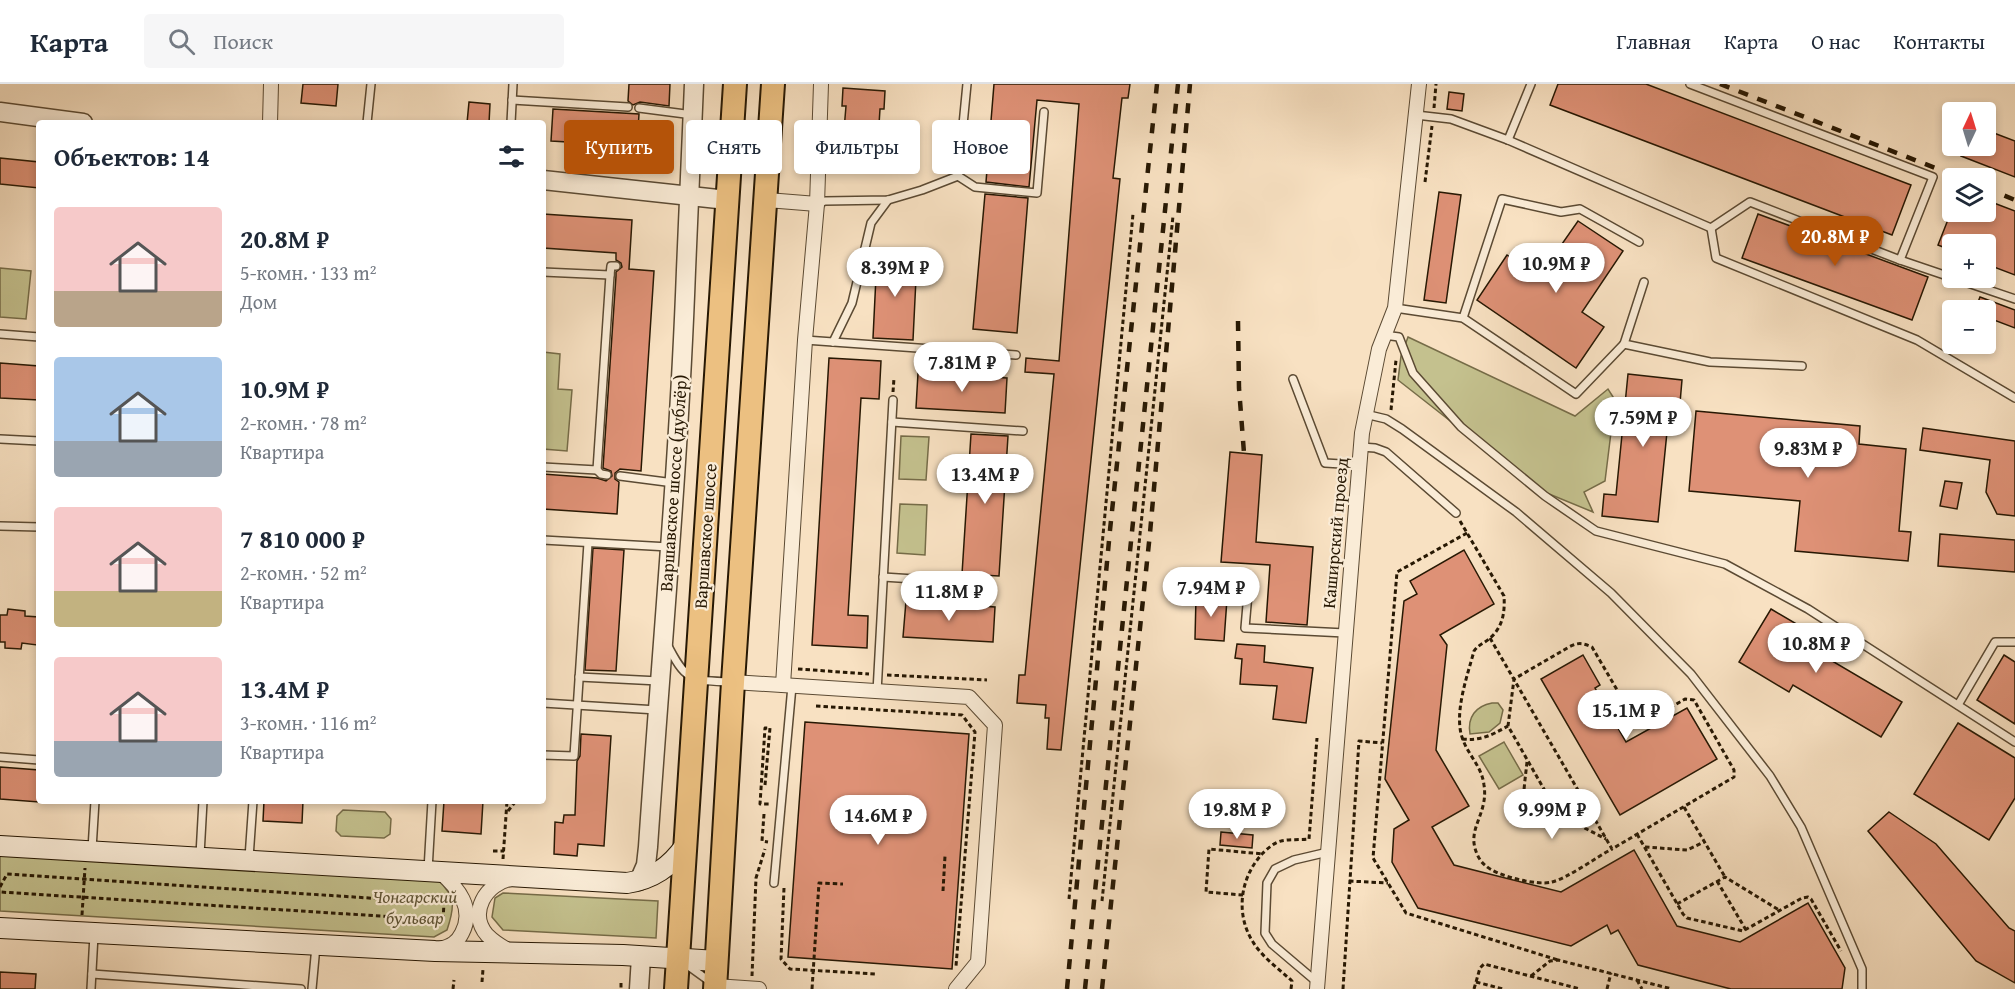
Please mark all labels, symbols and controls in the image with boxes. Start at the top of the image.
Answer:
search box [144,14,564,68]
text: Карта [30,21,108,62]
icon: search [165,25,198,58]
text: Поиск [213,25,273,57]
text: Главная [1616,26,1691,57]
text: Карта [1724,26,1778,57]
text: О нас [1811,26,1860,57]
text: Контакты [1893,26,1985,57]
north arrow [1942,102,1996,156]
map controls [1942,102,1996,354]
chip: Купить [564,120,674,174]
chip: Снять [686,120,782,174]
chip: Фильтры [794,120,920,174]
chip: Новое [932,120,1030,174]
text: Объектов: 14 [54,137,210,176]
icon: filters [495,140,528,173]
button: layers [1942,168,1996,222]
pin: 20.8M ₽ [1780,216,1890,267]
text: 20.8M ₽ [240,219,329,258]
text: 20.8M ₽ [1801,221,1869,250]
icon: home [102,231,174,303]
button: + [1942,234,1996,288]
pin: 10.9M ₽ [1501,243,1611,294]
pin: 8.39M ₽ [840,247,950,298]
text: 10.9M ₽ [1522,248,1590,277]
text: 8.39M ₽ [861,252,929,281]
text: 5-комн. · 133 m² [240,258,376,287]
text: Дом [240,287,277,316]
button: − [1942,300,1996,354]
pin: 7.81M ₽ [907,342,1017,393]
text: 7.81M ₽ [928,347,996,376]
text: 10.9M ₽ [240,369,329,408]
street label: Варшавское шоссе (дублёр) [652,374,694,592]
icon: home [102,381,174,453]
pin: 7.59M ₽ [1588,397,1698,448]
text: 7.59M ₽ [1609,402,1677,431]
text: 2-комн. · 78 m² [240,408,367,437]
pin: 9.83M ₽ [1753,428,1863,479]
text: 9.83M ₽ [1774,433,1842,462]
text: Квартира [240,437,324,466]
pin: 13.4M ₽ [930,454,1040,505]
street label: Каширский проезд [1315,456,1355,610]
text: 13.4M ₽ [951,459,1019,488]
street label: Варшавское шоссе [686,462,724,610]
text: 7 810 000 ₽ [240,519,365,558]
icon: home [102,531,174,603]
text: 2-комн. · 52 m² [240,558,367,587]
pin: 7.94M ₽ [1156,567,1266,618]
pin: 11.8M ₽ [894,571,1004,622]
text: 7.94M ₽ [1177,572,1245,601]
text: 11.8M ₽ [915,576,983,605]
text: Квартира [240,587,324,616]
pin: 10.8M ₽ [1761,623,1871,674]
text: 10.8M ₽ [1782,628,1850,657]
text: 13.4M ₽ [240,669,329,708]
icon: home [102,681,174,753]
pin: 15.1M ₽ [1571,690,1681,741]
text: 15.1M ₽ [1592,695,1660,724]
text: 3-комн. · 116 m² [240,708,376,737]
text: Квартира [240,737,324,766]
pin: 19.8M ₽ [1182,789,1292,840]
pin: 9.99M ₽ [1497,789,1607,840]
text: 19.8M ₽ [1203,794,1271,823]
text: 9.99M ₽ [1518,794,1586,823]
pin: 14.6M ₽ [823,795,933,846]
text: 14.6M ₽ [844,800,912,829]
park label: Чонгарский бульвар [372,883,458,931]

